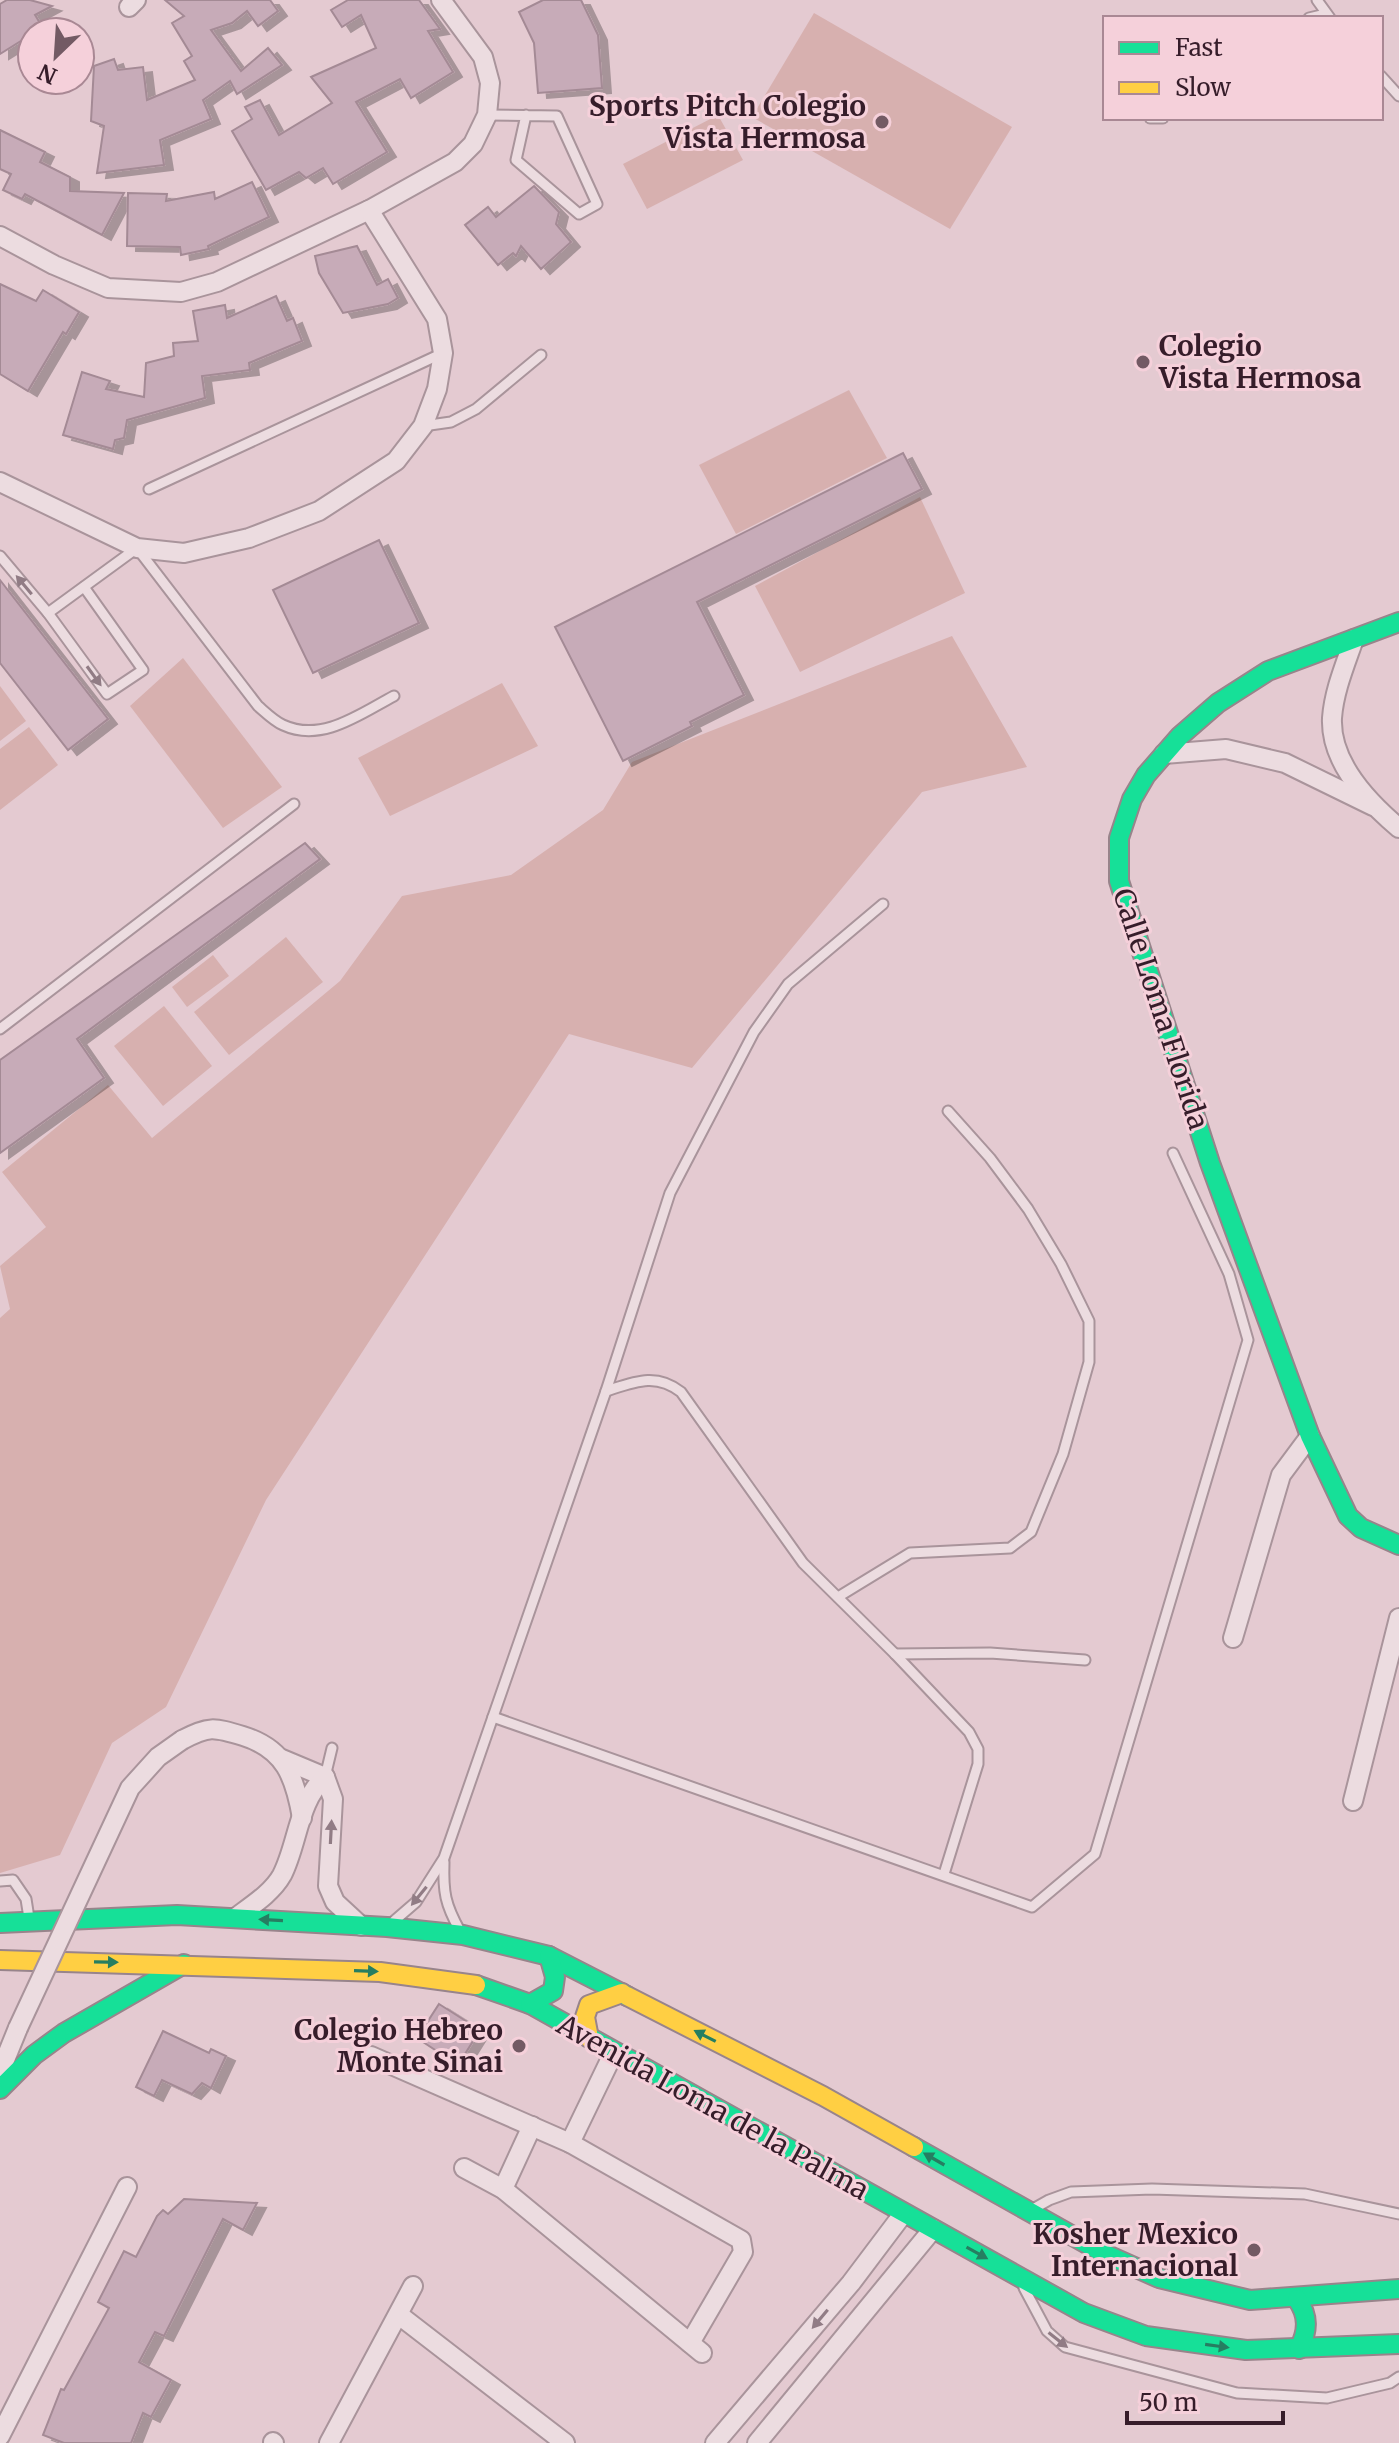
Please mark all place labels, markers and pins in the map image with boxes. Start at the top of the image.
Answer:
place label: Sports Pitch Colegio Vista Hermosa [589,88,866,156]
marker: Sports Pitch Colegio Vista Hermosa [873,113,891,131]
place label: Colegio Vista Hermosa [1158,328,1362,396]
marker: Colegio Vista Hermosa [1134,353,1152,371]
place label: Colegio Hebreo Monte Sinai [294,2012,503,2080]
marker: Colegio Hebreo Monte Sinai [510,2037,528,2055]
place label: Kosher Mexico Internacional [1032,2216,1238,2284]
marker: Kosher Mexico Internacional [1245,2241,1263,2259]

